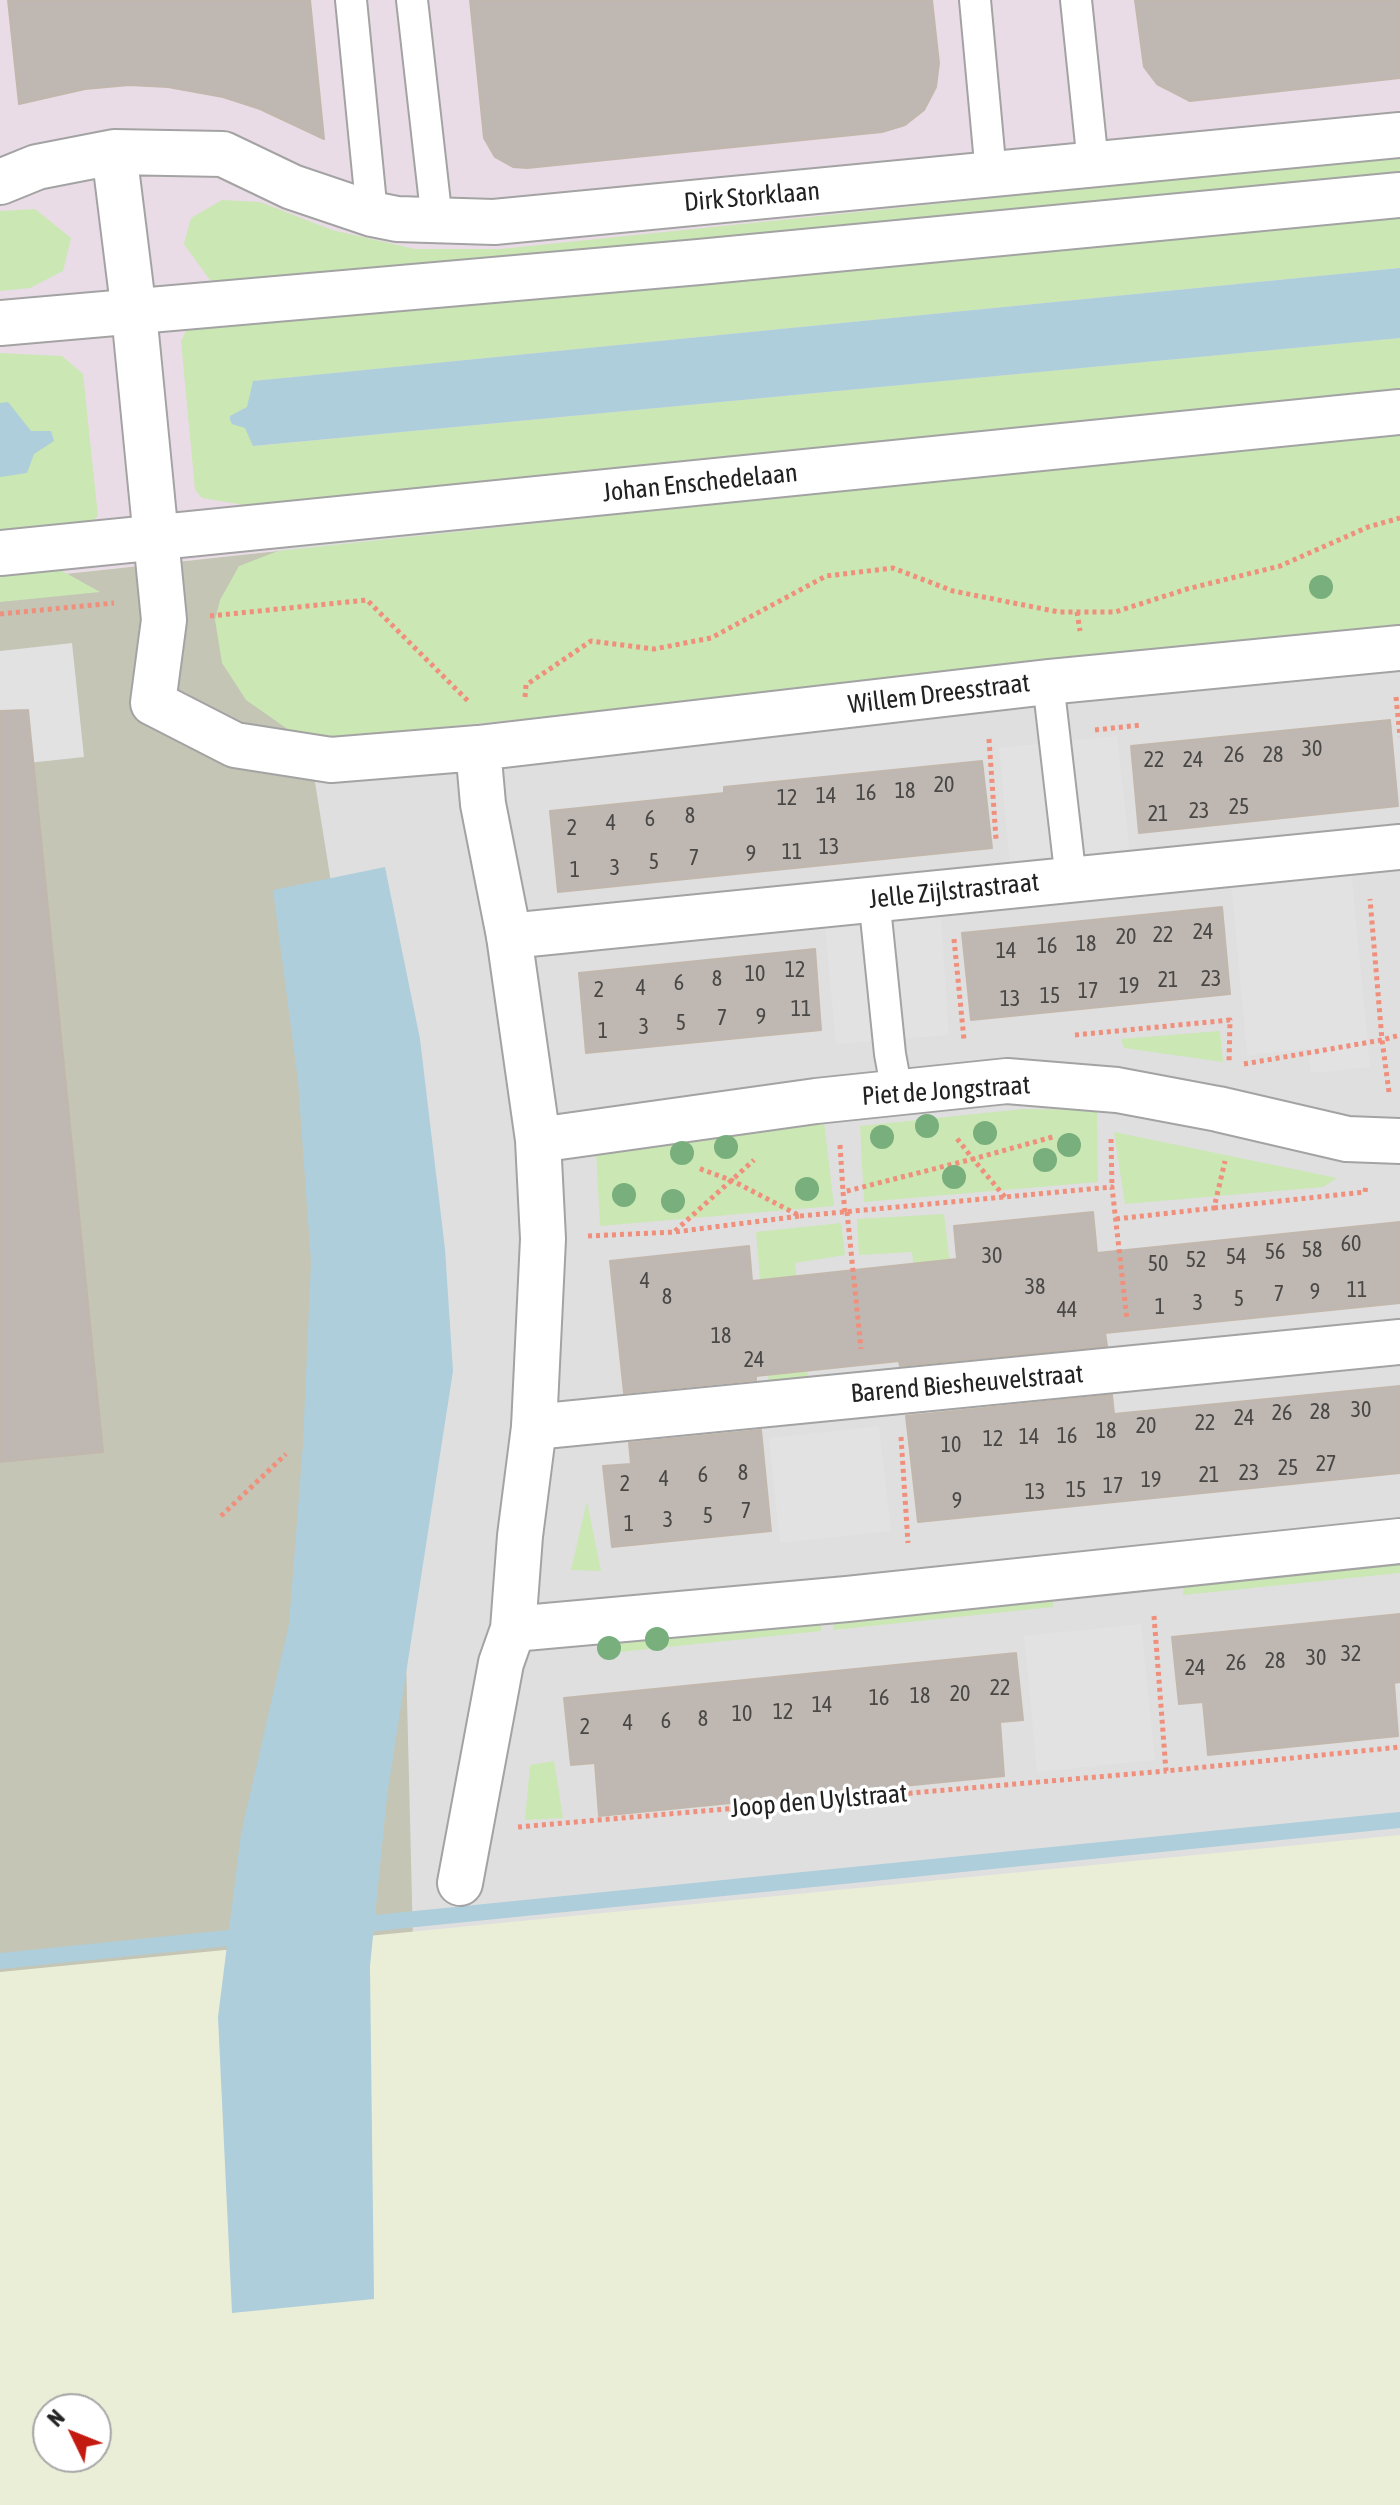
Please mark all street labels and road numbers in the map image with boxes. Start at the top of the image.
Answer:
street label: Dirk Storklaan [683,176,821,218]
street label: Johan Enschedelaan [601,457,799,509]
street label: Willem Dreesstraat [846,667,1032,721]
street label: Jelle Zijlstrastraat [867,867,1041,915]
street label: Piet de Jongstraat [861,1070,1031,1112]
street label: Barend Biesheuvelstraat [849,1358,1085,1410]
street label: Joop den Uylstraat [729,1778,909,1824]

